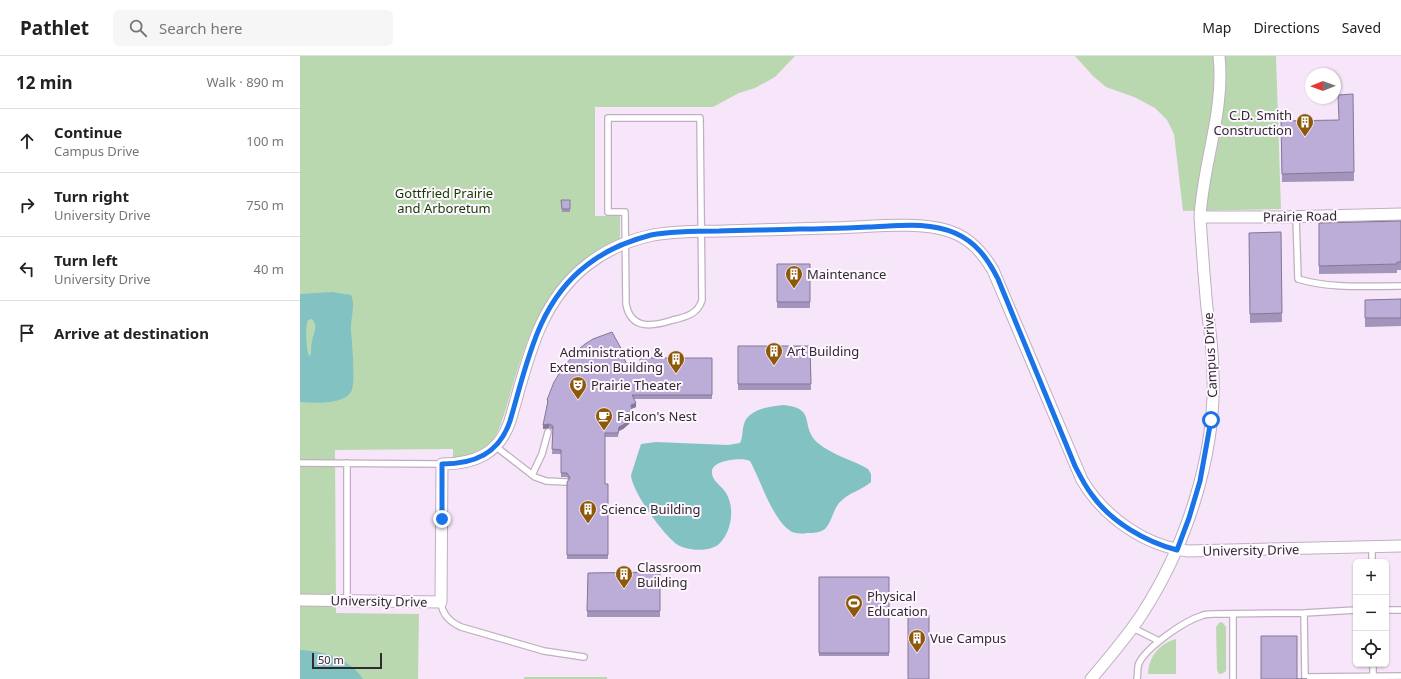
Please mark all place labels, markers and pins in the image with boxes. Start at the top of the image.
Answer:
place label: C.D. Smith Construction [1213,106,1292,139]
building icon: C.D. Smith Construction [1295,112,1315,137]
building icon: Maintenance [784,264,804,289]
place label: Maintenance [807,265,886,283]
building icon: Art Building [764,341,784,366]
place label: Art Building [787,342,859,360]
place label: Administration & Extension Building [549,343,663,376]
building icon: Administration & Extension Building [666,349,686,374]
theatre icon: Prairie Theater [568,375,588,400]
place label: Prairie Theater [591,376,682,394]
cafe icon: Falcon's Nest [594,406,614,431]
place label: Falcon's Nest [617,407,697,425]
building icon: Science Building [578,499,598,524]
place label: Science Building [601,500,701,518]
place label: Classroom Building [637,558,701,591]
building icon: Classroom Building [614,564,634,589]
place label: Physical Education [867,587,928,620]
sports icon: Physical Education [844,593,864,618]
building icon: Vue Campus [907,628,927,653]
place label: Vue Campus [930,629,1006,647]

